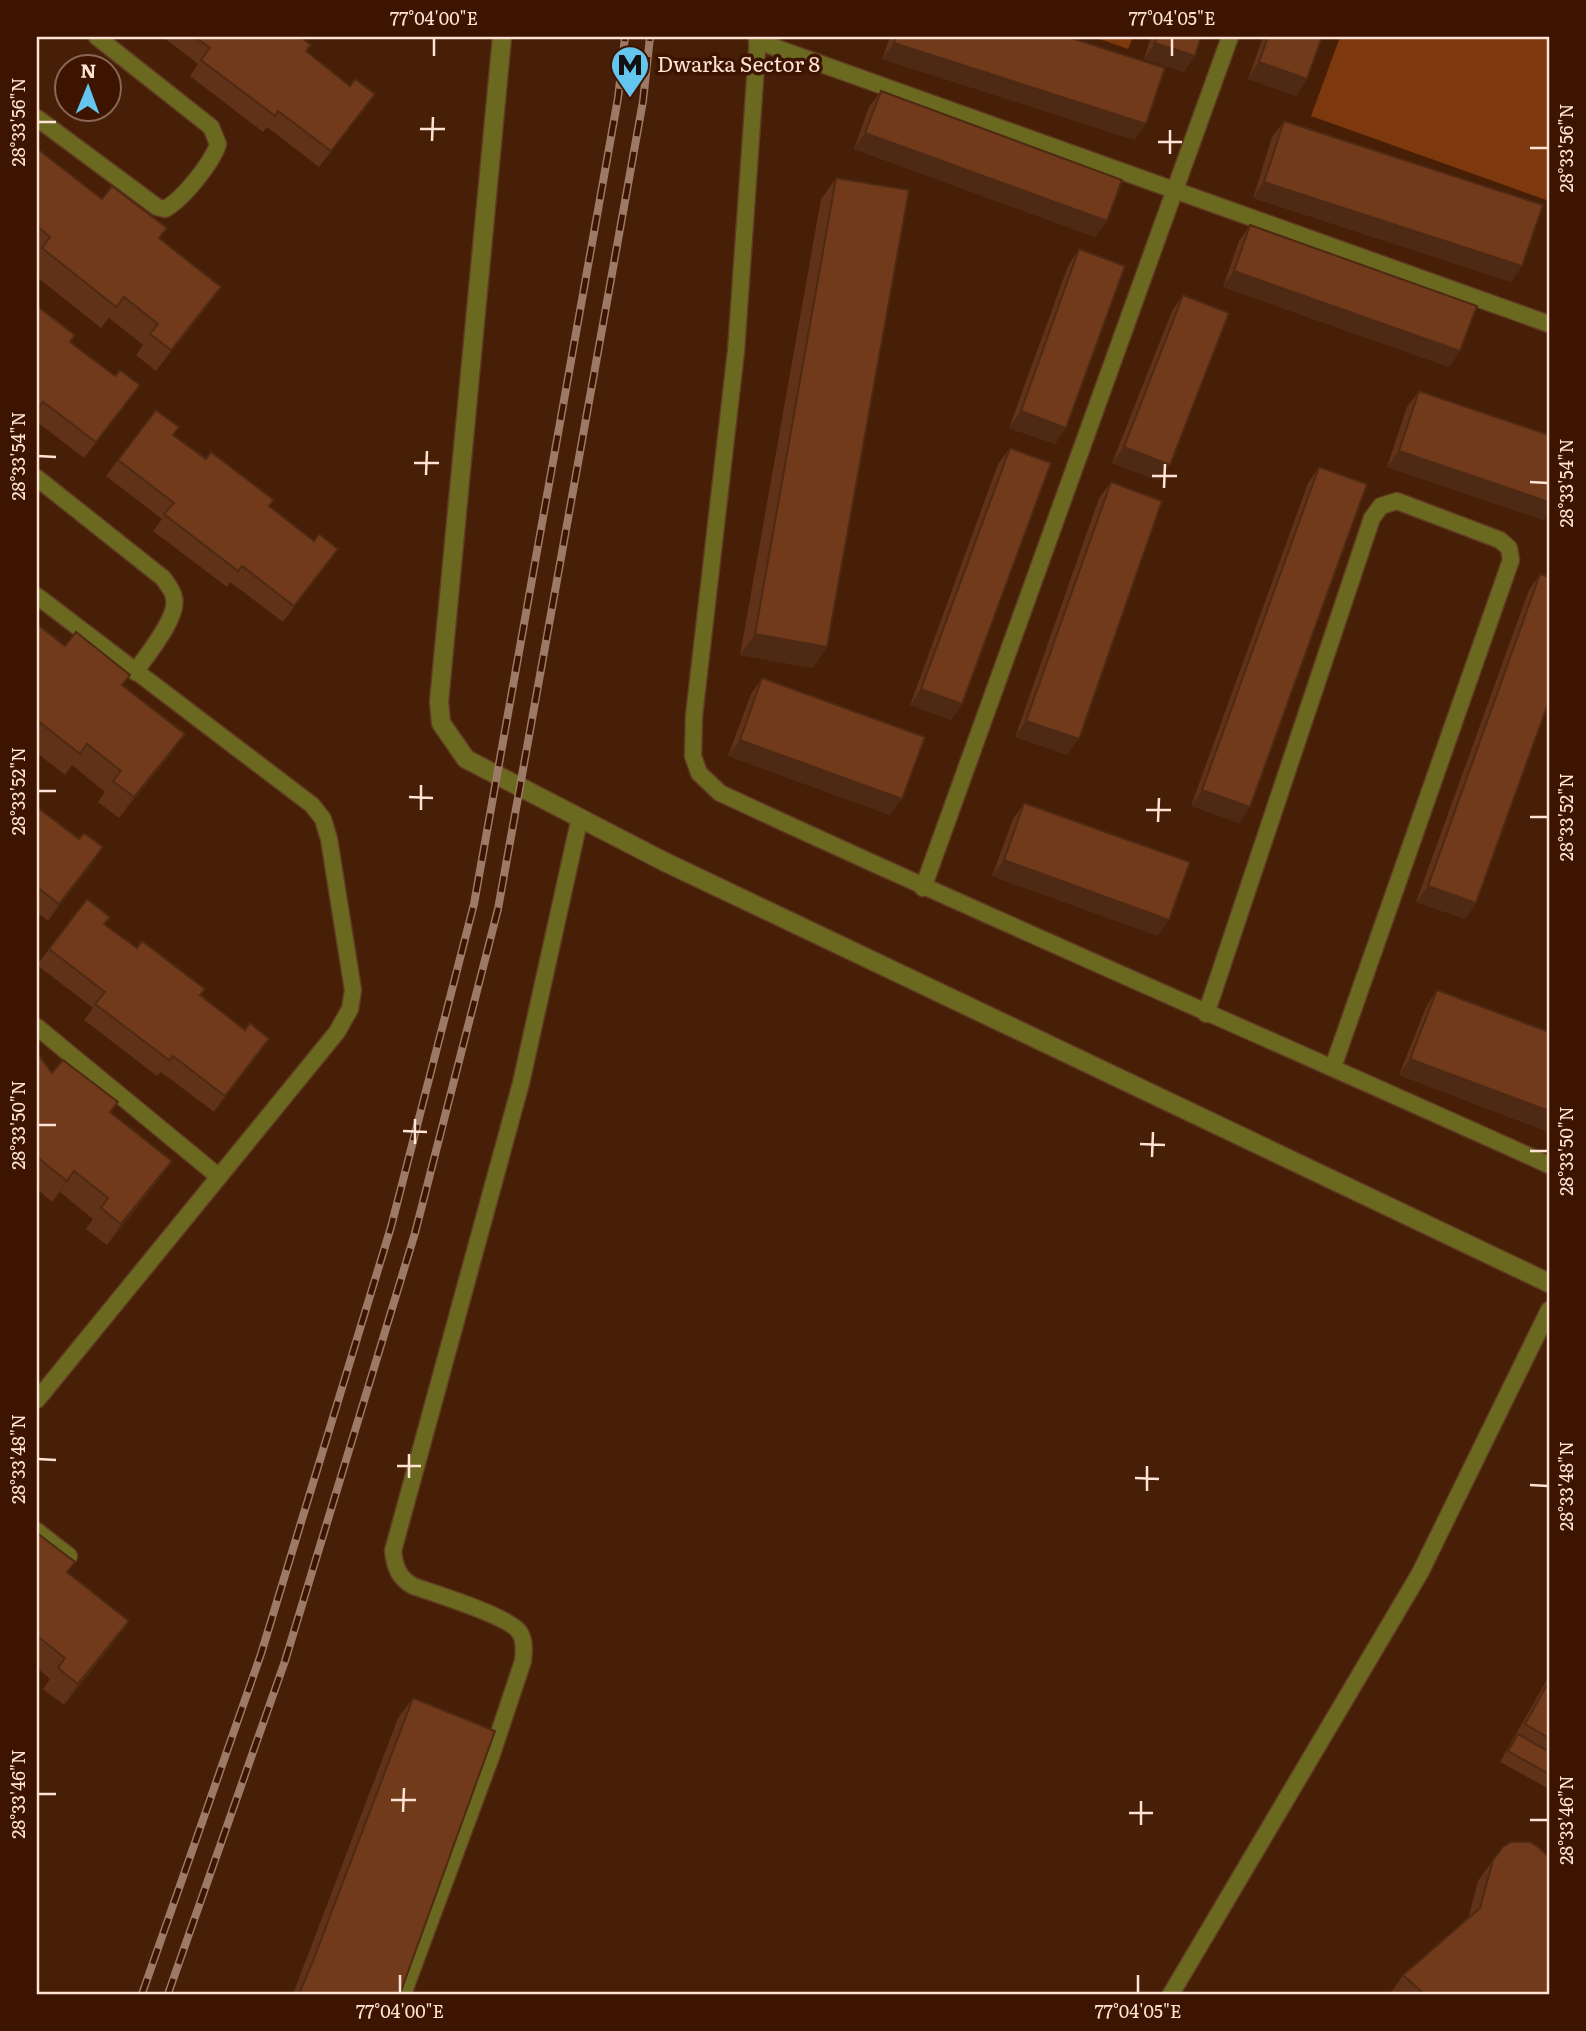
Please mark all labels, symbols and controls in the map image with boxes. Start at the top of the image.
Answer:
text: 77°04'00"E [390,4,478,31]
text: 77°04'05"E [1129,4,1215,31]
metro station icon: Dwarka Sector 8 [609,44,651,99]
place label: Dwarka Sector 8 [657,47,820,78]
north arrow [52,52,122,122]
text: N [80,56,97,84]
text: 28°33'56"N [4,78,31,166]
text: 28°33'56"N [1552,104,1579,192]
text: 28°33'54"N [4,411,31,501]
text: 28°33'54"N [1552,438,1579,528]
text: 28°33'52"N [4,747,31,835]
text: 28°33'52"N [1552,773,1579,861]
text: 28°33'50"N [4,1080,31,1170]
text: 28°33'50"N [1552,1106,1579,1196]
text: 28°33'48"N [4,1414,31,1504]
text: 28°33'48"N [1552,1441,1579,1531]
text: 28°33'46"N [4,1749,31,1839]
text: 28°33'46"N [1552,1775,1579,1865]
text: 77°04'00"E [356,1997,444,2024]
text: 77°04'05"E [1095,1997,1181,2024]

